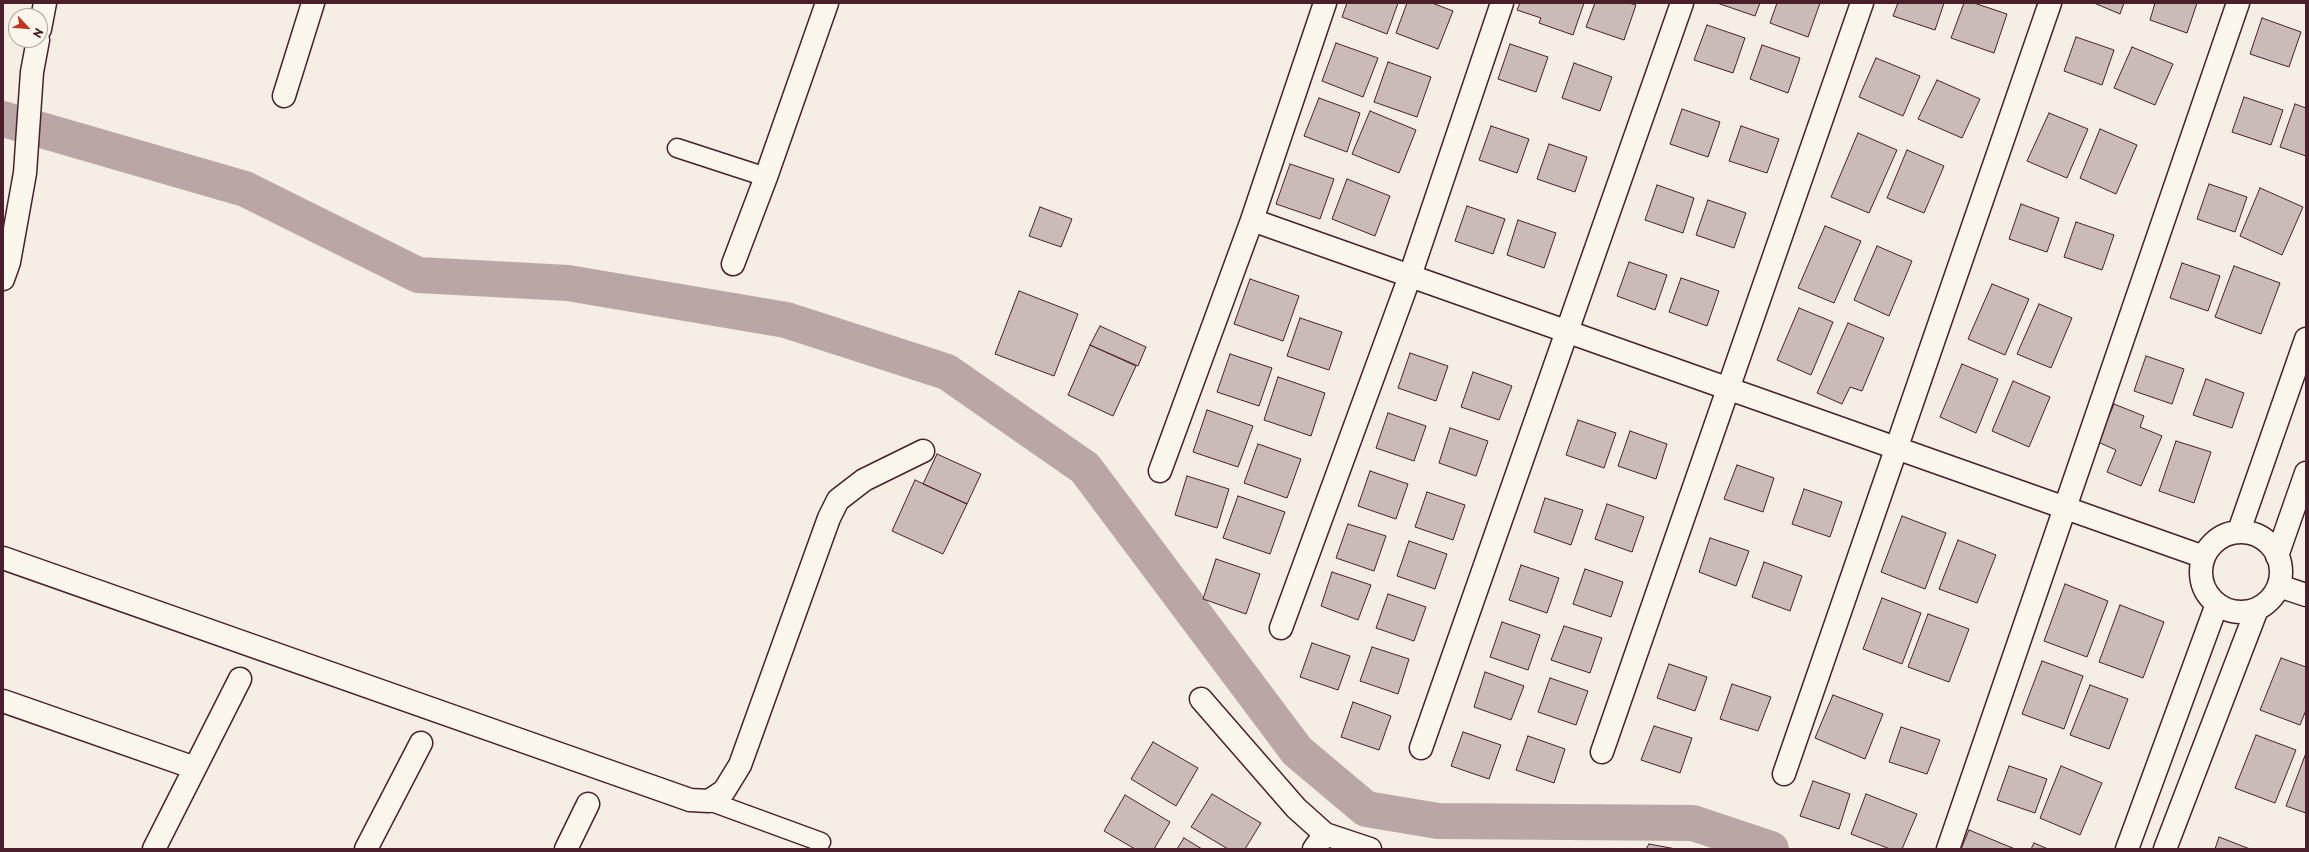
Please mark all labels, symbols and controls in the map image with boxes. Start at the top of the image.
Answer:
north arrow [8,8,48,48]
text: N [29,25,48,41]

